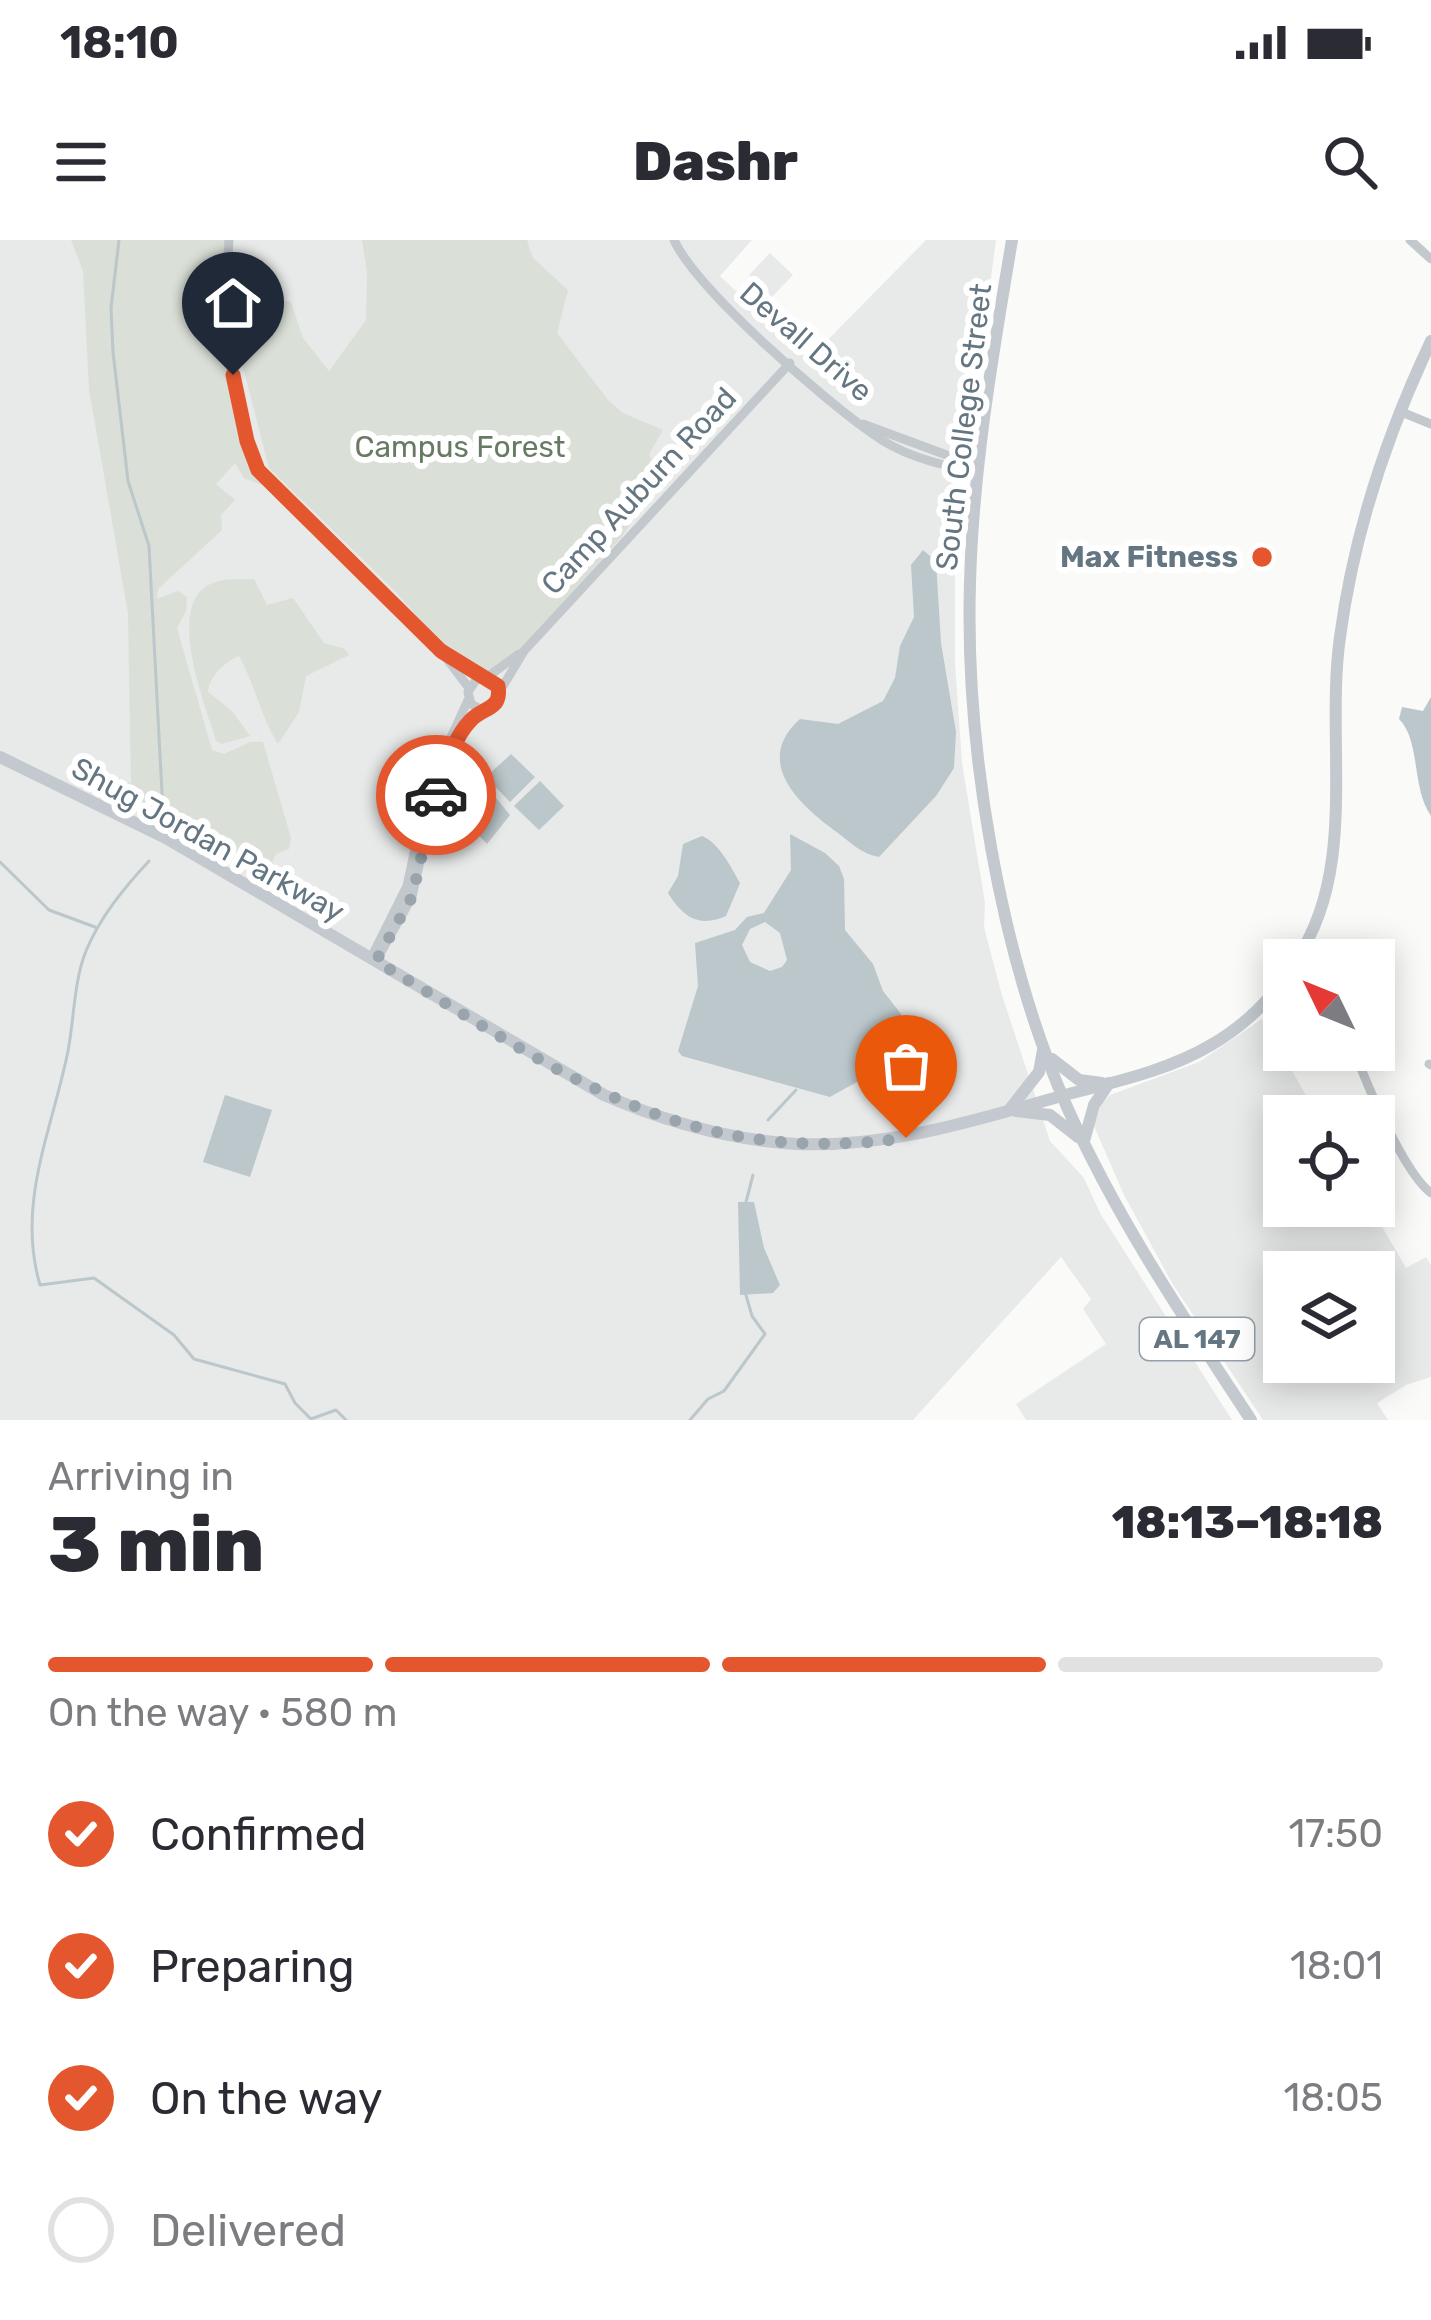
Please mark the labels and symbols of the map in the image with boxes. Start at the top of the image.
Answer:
pin [182,252,284,375]
street label: Devall Drive [732,275,880,409]
street label: South College Street [929,281,999,572]
street label: Camp Auburn Road [534,380,744,602]
park label: Campus Forest [354,429,566,465]
place label: Max Fitness [1060,539,1238,575]
marker: Max Fitness [1249,544,1275,570]
courier [376,735,496,855]
street label: Shug Jordan Parkway [65,750,351,930]
north arrow [1263,939,1395,1071]
pin [855,1015,957,1138]
road number: AL 147 [1140,1318,1254,1360]

